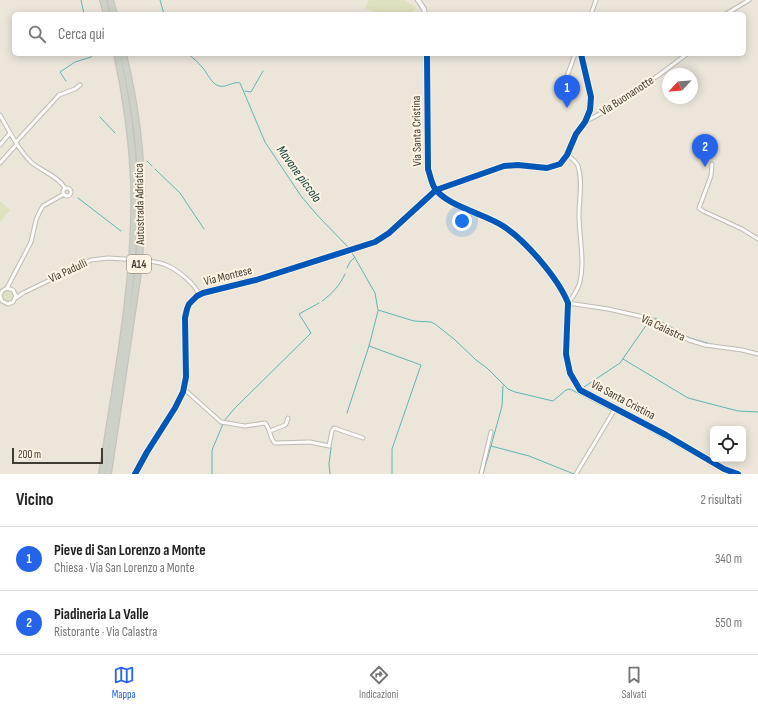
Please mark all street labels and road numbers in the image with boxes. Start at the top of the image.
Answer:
street label: Via Buonanotte [597,73,657,119]
street label: Via Santa Cristina [409,95,425,166]
street label: Autostrada Adriatica [132,163,148,246]
road number: A14 [127,255,151,273]
street label: Via Padulli [46,256,90,286]
street label: Via Montese [202,263,254,289]
street label: Via Calastra [638,311,688,345]
street label: Via Santa Cristina [588,377,658,423]

